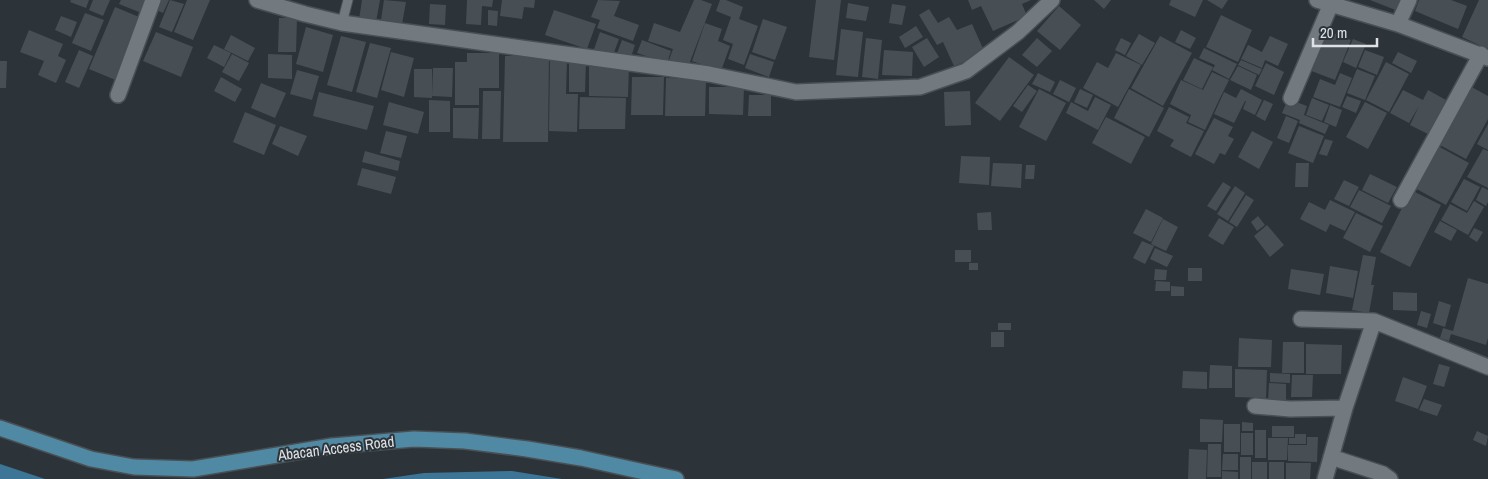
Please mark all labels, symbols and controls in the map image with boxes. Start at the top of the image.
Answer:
scale bar [1313,15,1377,47]
text: 20 m [1320,22,1347,43]
street label: Abacan Access Road [276,430,395,466]

